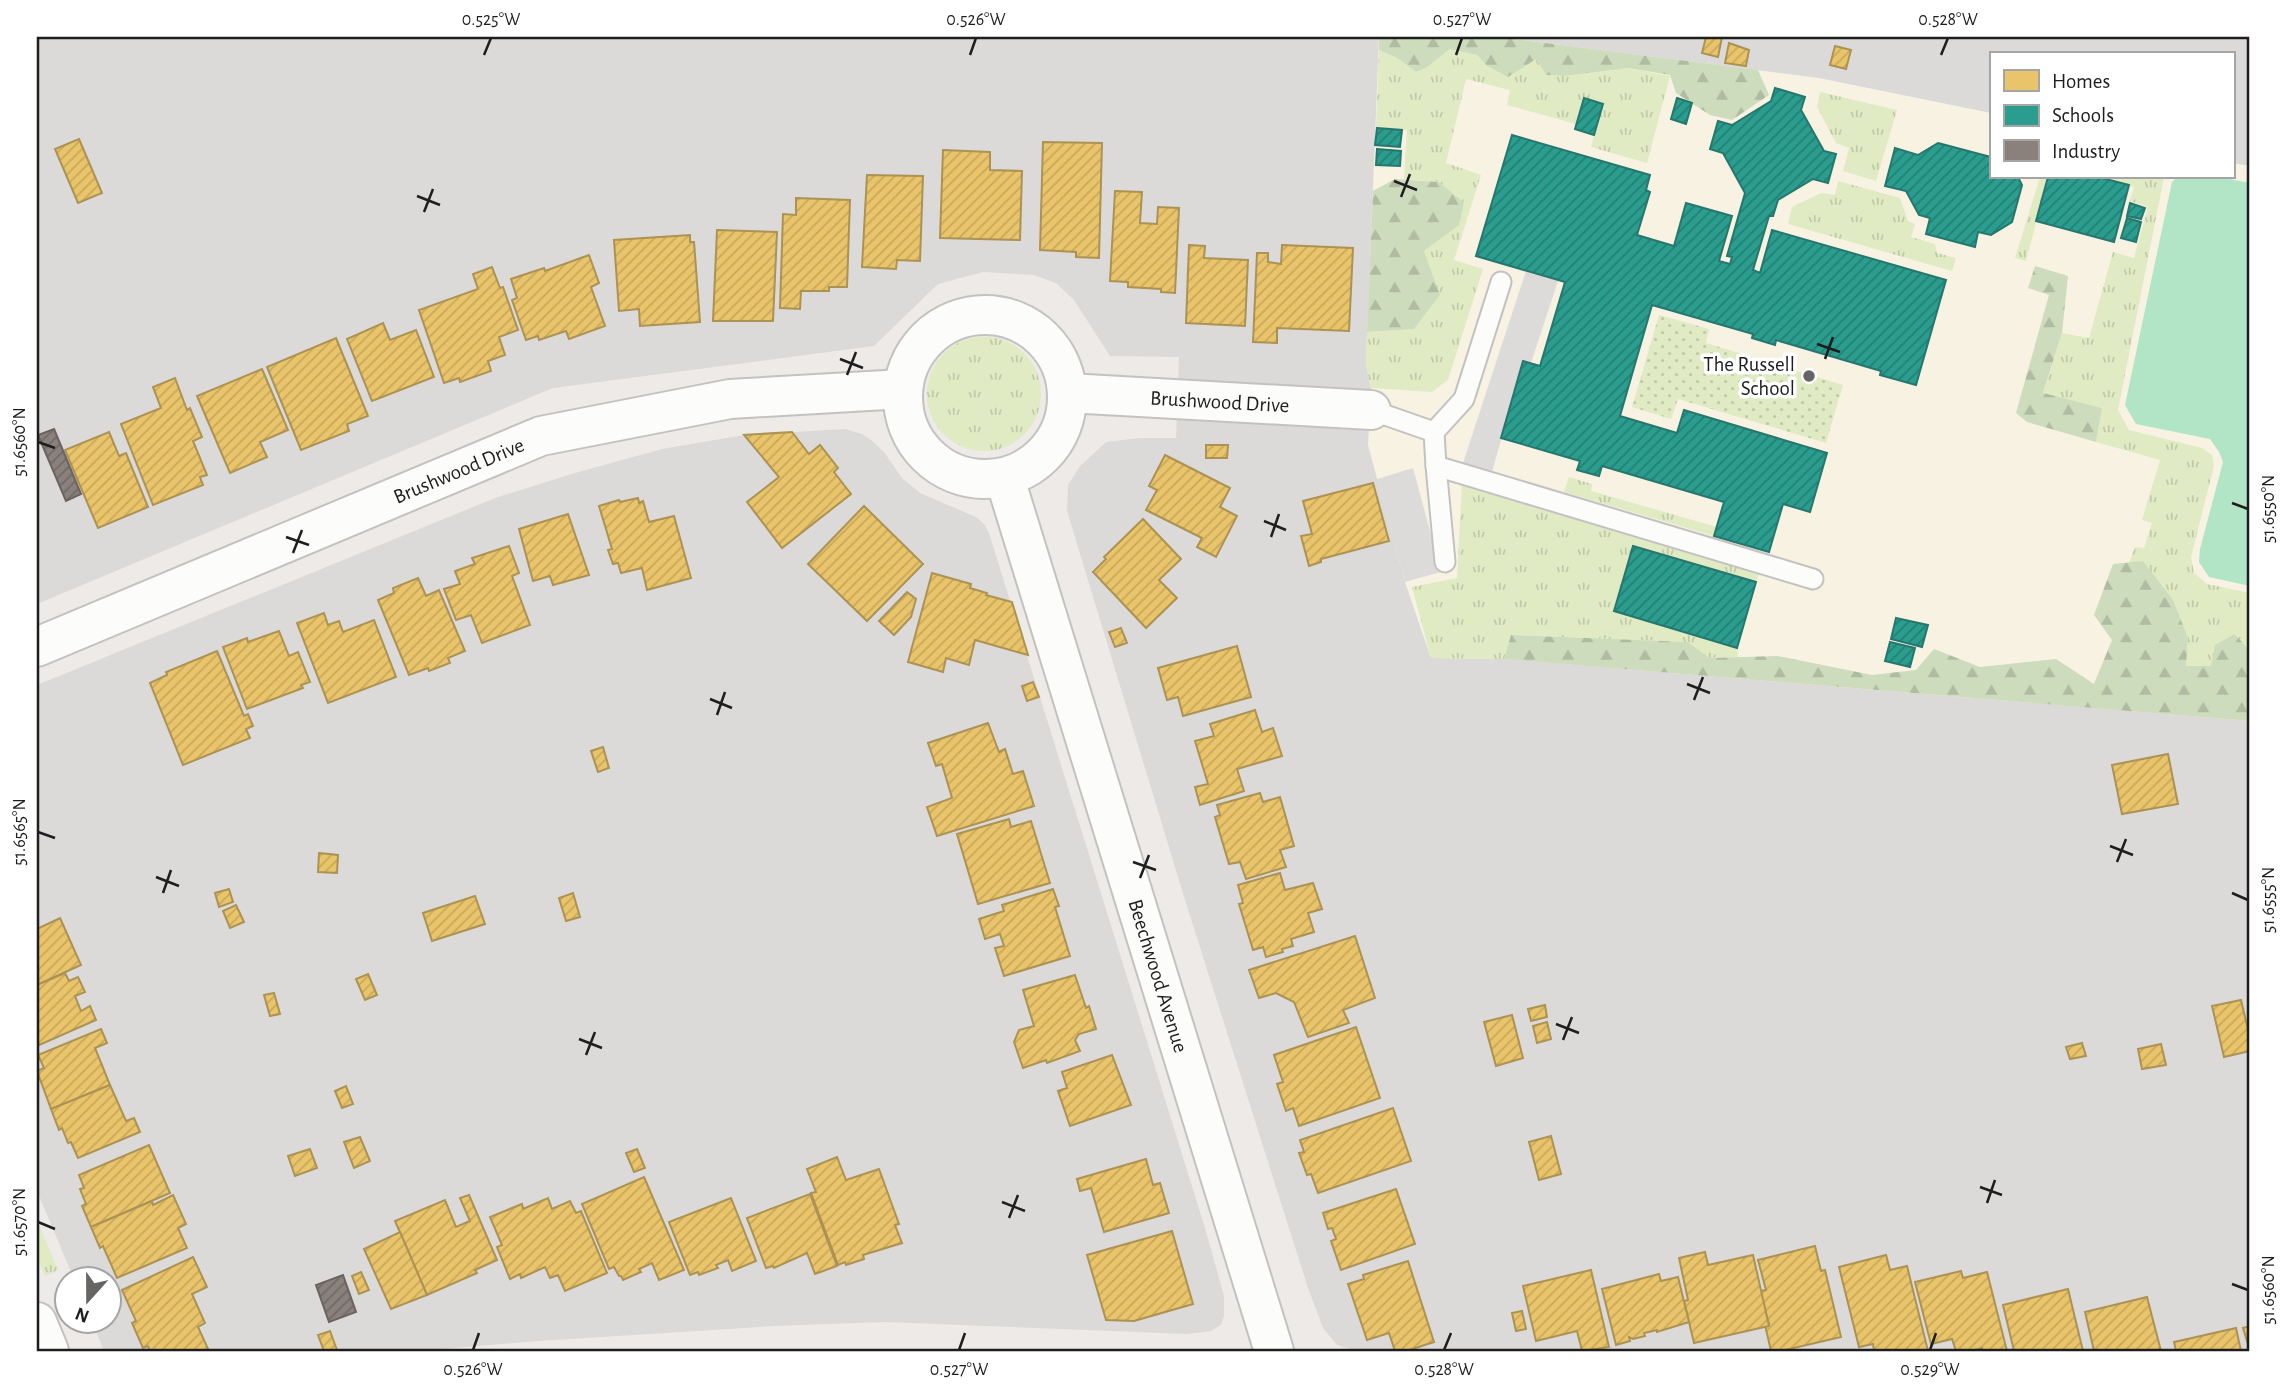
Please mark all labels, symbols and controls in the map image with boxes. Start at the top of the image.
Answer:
text: 0.525°W [462,11,520,29]
text: 0.526°W [946,11,1006,29]
text: 0.527°W [1433,11,1491,29]
text: 0.528°W [1918,11,1978,29]
legend [1990,52,2234,178]
text: Homes [2052,71,2110,92]
text: Schools [2052,105,2114,126]
text: Industry [2052,141,2120,162]
place label: The Russell School [1703,354,1795,399]
marker: The Russell School [1801,368,1817,384]
street label: Brushwood Drive [1150,388,1290,416]
text: 51.6560°N [11,407,29,477]
street label: Brushwood Drive [390,434,527,508]
text: 51.6550°N [2260,475,2278,543]
text: 51.6565°N [11,798,29,866]
text: 51.6555°N [2260,867,2278,933]
street label: Beechwood Avenue [1124,897,1191,1055]
text: 51.6570°N [11,1188,29,1256]
text: 51.6560°N [2260,1255,2278,1325]
north arrow [52,1266,122,1336]
text: N [73,1303,92,1326]
text: 0.526°W [443,1361,503,1379]
text: 0.527°W [930,1361,988,1379]
text: 0.528°W [1414,1361,1474,1379]
text: 0.529°W [1900,1361,1960,1379]

